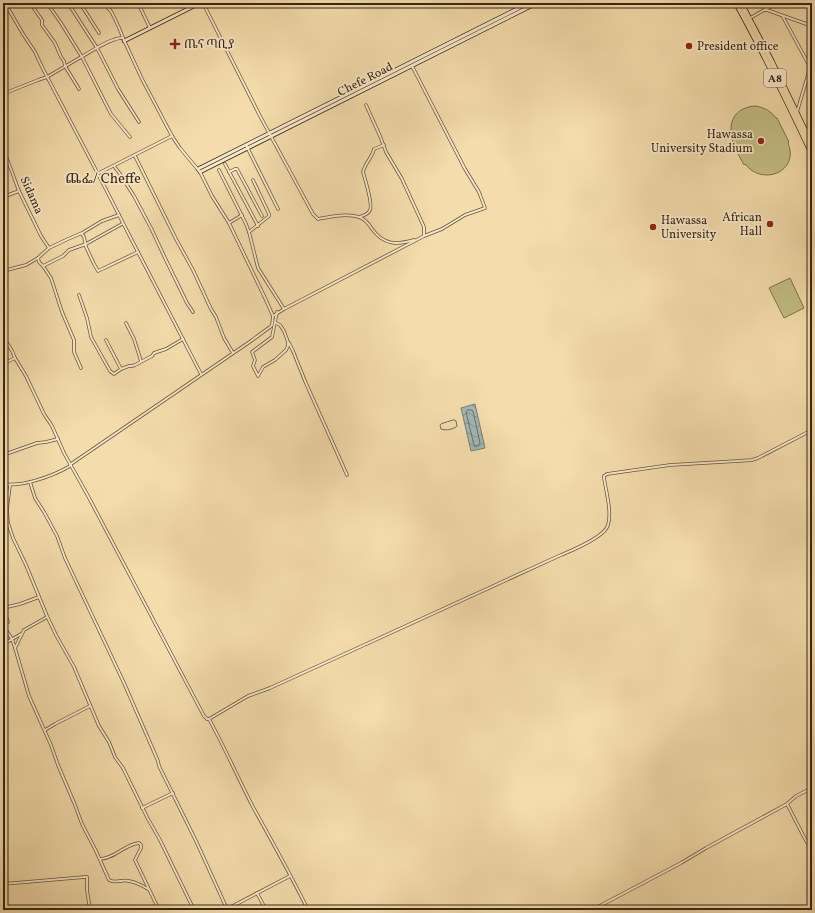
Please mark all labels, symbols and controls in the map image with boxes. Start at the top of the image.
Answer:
place label: ጤና ጣቢያ [184,37,234,53]
marker: ጤና ጣቢያ [169,38,181,50]
place label: President office [697,39,779,55]
marker: President office [684,41,694,51]
street label: Chefe Road [335,59,396,101]
road number: A8 [764,69,786,87]
place label: Hawassa University Stadium [651,127,753,157]
marker: Hawassa University Stadium [756,136,766,146]
district label: ጨፌ/ Cheffe [65,170,141,189]
street label: Sidama [16,174,46,217]
place label: African Hall [722,210,762,240]
place label: Hawassa University [661,213,717,243]
marker: African Hall [765,219,775,229]
marker: Hawassa University [648,222,658,232]

